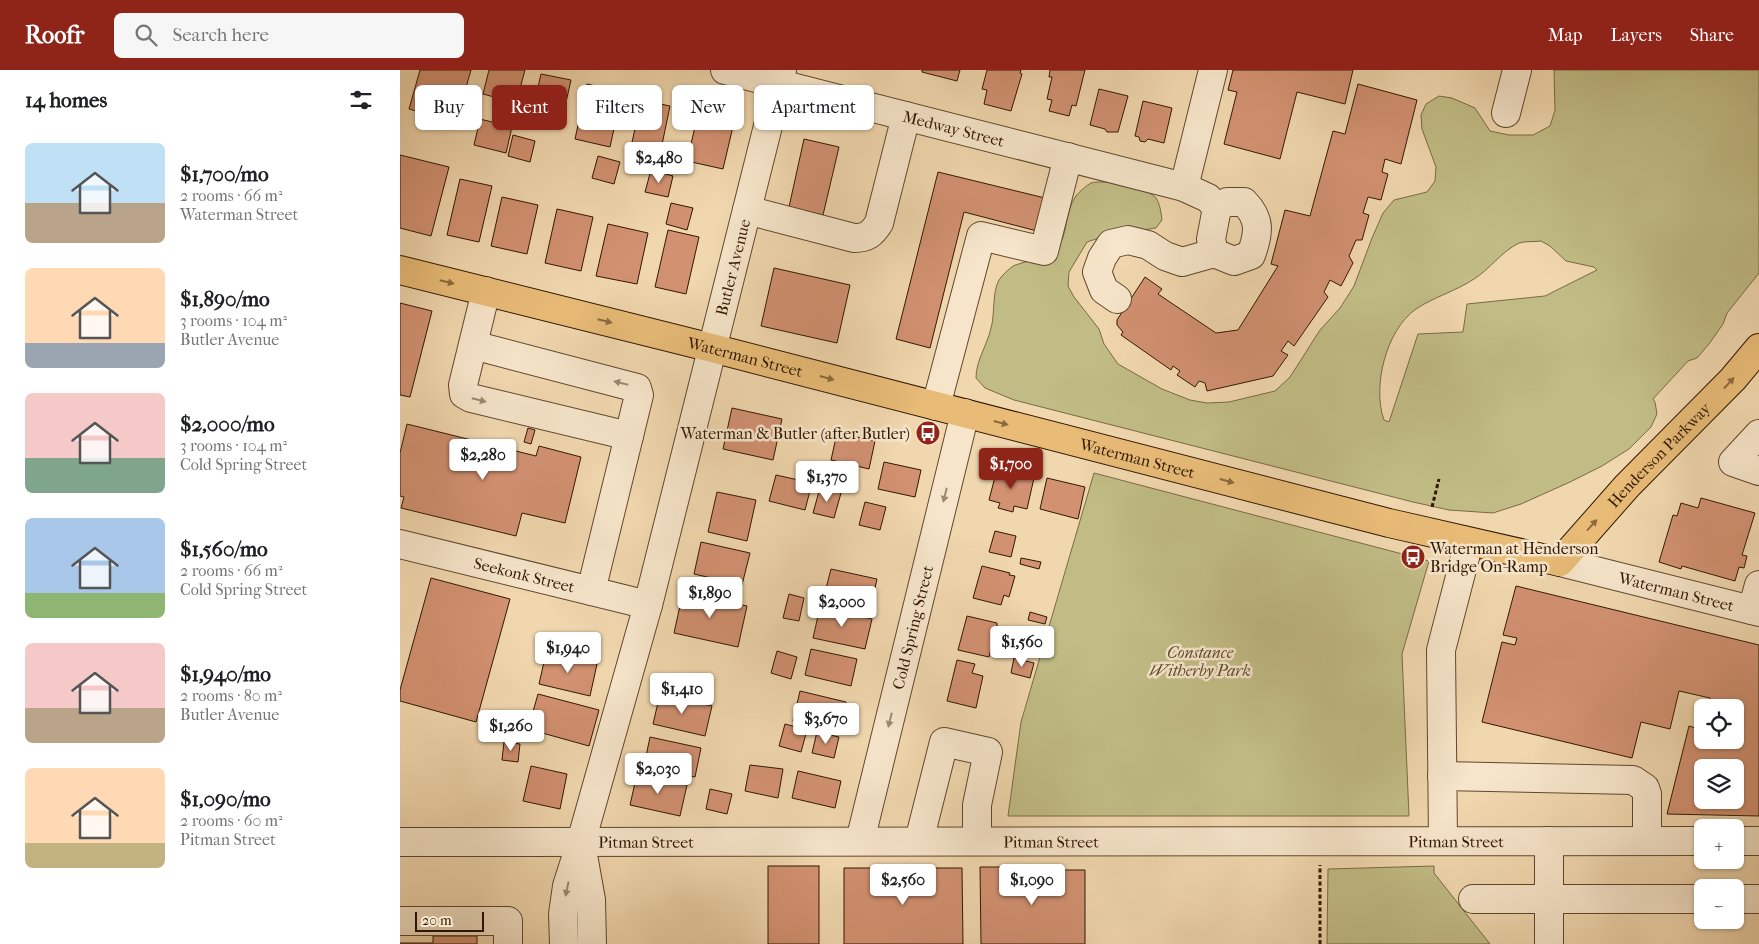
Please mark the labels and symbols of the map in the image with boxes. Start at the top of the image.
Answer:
street label: Medway Street [901,107,1007,151]
pin: $2,480 [618,142,700,184]
street label: Butler Avenue [712,217,754,318]
one-way arrow [440,278,455,286]
one-way arrow [597,317,612,325]
street label: Waterman Street [685,333,805,381]
one-way arrow [820,374,835,382]
one-way arrow [1723,378,1735,390]
one-way arrow [614,379,629,387]
one-way arrow [472,396,487,404]
street label: Henderson Parkway [1604,398,1715,511]
one-way arrow [994,419,1009,427]
bus stop icon: Waterman & Butler (after Butler) [915,420,941,446]
place label: Waterman & Butler (after Butler) [679,424,910,443]
street label: Waterman Street [1077,434,1197,483]
pin: $2,280 [442,438,524,481]
pin: $1,700 [970,448,1052,490]
pin: $1,370 [786,460,868,503]
one-way arrow [1219,477,1234,485]
one-way arrow [941,487,949,502]
one-way arrow [1586,520,1598,532]
place label: Waterman at Henderson Bridge On-Ramp [1429,539,1599,576]
bus stop icon: Waterman at Henderson Bridge On-Ramp [1400,544,1426,570]
street label: Seekonk Street [472,553,577,597]
street label: Cold Spring Street [889,563,937,691]
street label: Waterman Street [1616,568,1736,615]
pin: $1,890 [669,576,751,619]
pin: $2,000 [801,586,883,628]
pin: $1,560 [981,626,1063,668]
pin: $1,940 [527,632,609,674]
park label: Constance Witherby Park [1149,643,1251,680]
pin: $1,410 [641,672,723,715]
pin: $3,670 [785,702,867,745]
pin: $1,260 [470,710,552,752]
one-way arrow [886,713,894,728]
pin: $2,030 [617,752,699,795]
street label: Pitman Street [1003,832,1099,852]
street label: Pitman Street [1408,832,1504,851]
street label: Pitman Street [598,833,694,852]
pin: $2,560 [862,864,944,906]
pin: $1,090 [991,864,1073,906]
one-way arrow [562,881,570,897]
scale bar [415,909,484,932]

